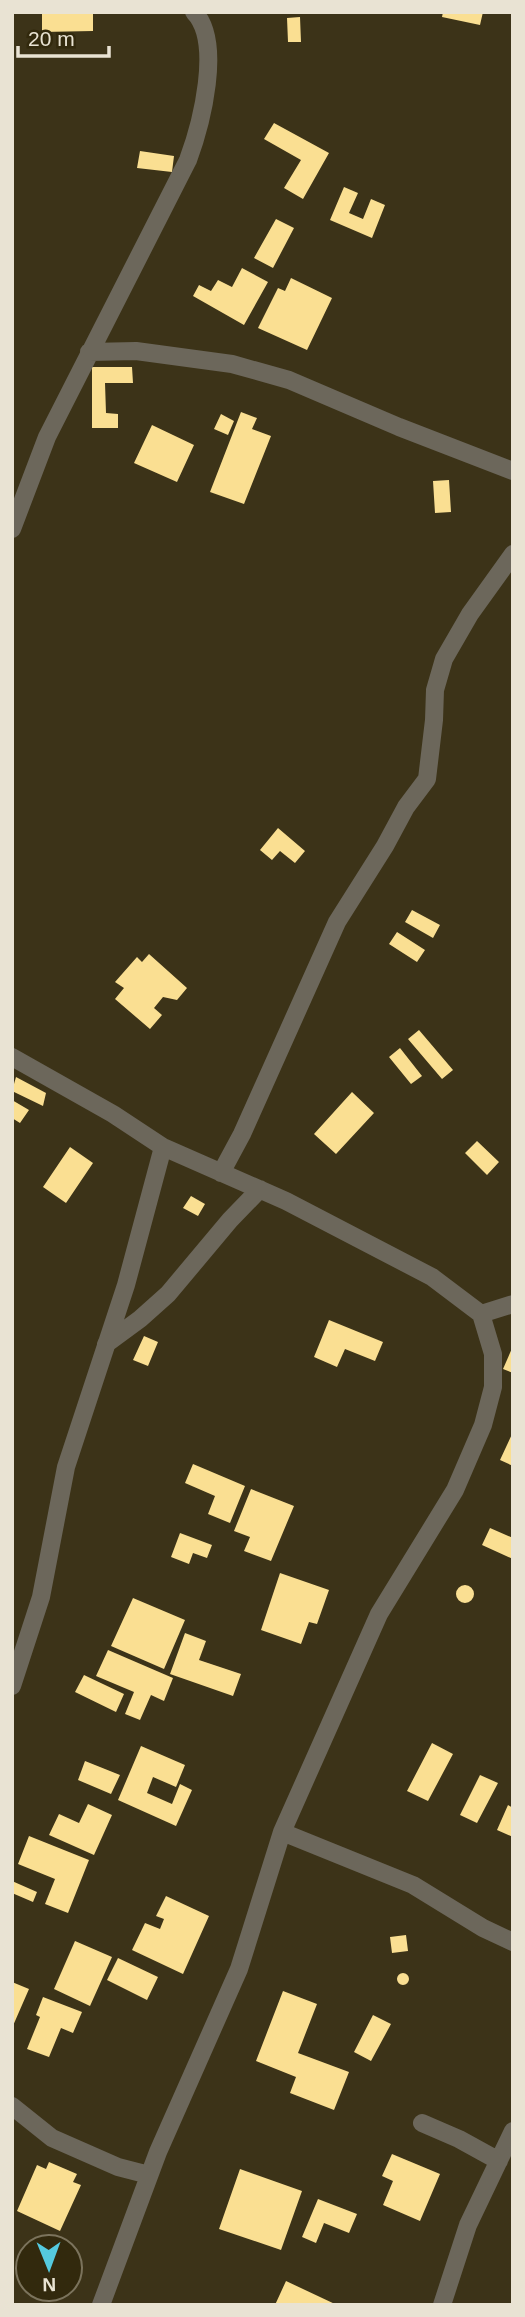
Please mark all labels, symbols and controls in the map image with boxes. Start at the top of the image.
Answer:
scale bar [18,14,108,58]
text: 20 m [28,27,75,50]
north arrow [14,2233,84,2303]
text: N [42,2274,56,2295]

